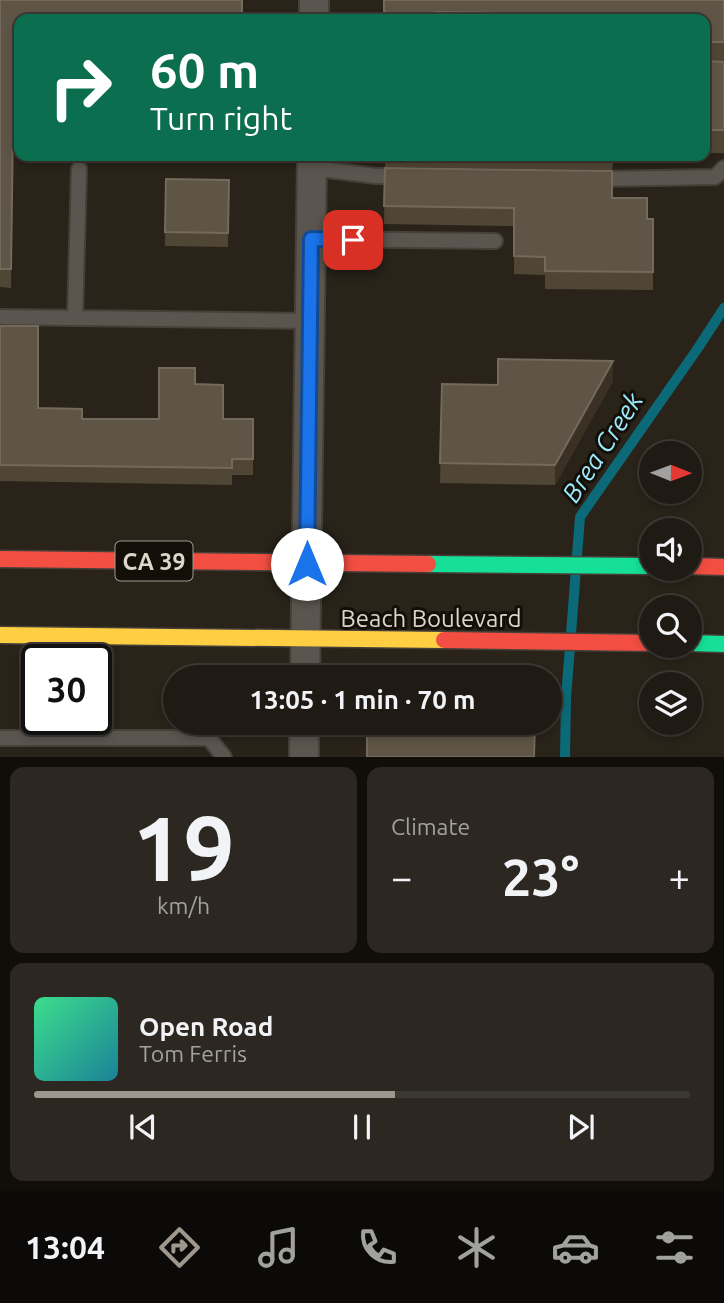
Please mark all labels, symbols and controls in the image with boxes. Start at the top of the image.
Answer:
icon: right [35,42,126,133]
text: 60 m [150,42,259,97]
text: Turn right [150,100,292,136]
pin [323,210,383,270]
icon: arrive [334,221,372,259]
water label: Brea Creek [556,386,649,507]
north arrow [639,441,702,504]
map controls [639,441,702,735]
button: sound [639,518,702,581]
position arrow [270,527,344,601]
road number: CA 39 [116,541,192,580]
button: search [639,595,702,658]
street label: Beach Boulevard [341,605,521,632]
speed limit sign: 30 [21,644,112,735]
button: layers [639,672,702,735]
text: 13:05 · 1 min · 70 m [249,685,476,714]
text: 19 [132,796,235,898]
text: Climate [391,814,470,839]
text: 23° [502,848,579,906]
text: − [391,856,412,898]
text: + [669,856,690,898]
text: km/h [157,893,210,918]
text: Open Road [139,1012,273,1041]
text: Tom Ferris [139,1041,247,1066]
icon: previous [124,1108,162,1146]
icon: pause [343,1108,381,1146]
icon: next [562,1108,600,1146]
icon: directions [155,1223,204,1272]
icon: music [254,1223,303,1272]
icon: phone [353,1223,402,1272]
icon: climate [452,1223,501,1272]
icon: car [551,1223,600,1272]
icon: filters [650,1223,699,1272]
text: 13:04 [25,1229,105,1265]

